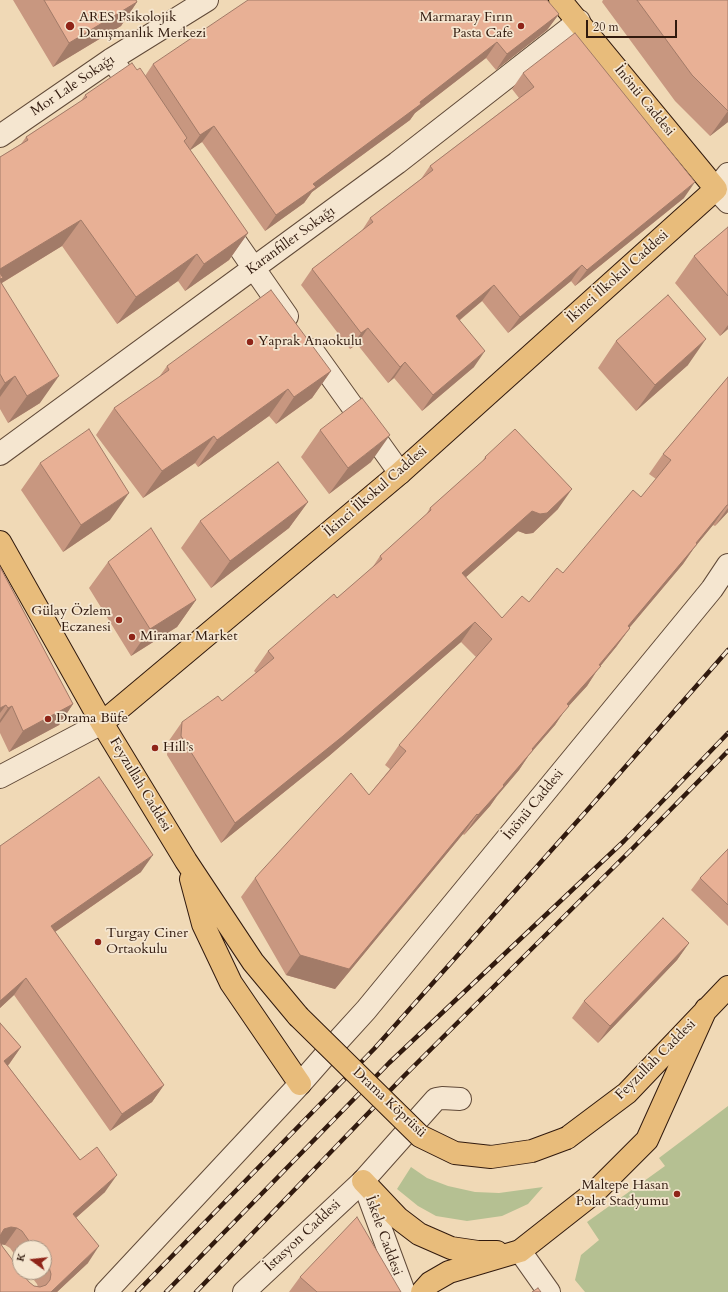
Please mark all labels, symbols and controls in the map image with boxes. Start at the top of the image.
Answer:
place label: ARES Psikolojik Danışmanlık Merkezi [79,10,206,42]
place label: Marmaray Fırın Pasta Cafe [420,10,513,42]
scale bar [588,12,679,38]
text: 20 m [593,19,619,35]
marker: ARES Psikolojik Danışmanlık Merkezi [64,20,76,32]
marker: Marmaray Fırın Pasta Cafe [516,21,526,31]
street label: Mor Lale Sokağı [28,52,118,120]
street label: İnönü Caddesi [610,62,678,140]
street label: Karanfiller Sokağı [243,203,339,279]
street label: İkinci İlkokul Caddesi [564,227,672,327]
place label: Yaprak Anaokulu [258,334,362,350]
marker: Yaprak Anaokulu [245,337,255,347]
street label: İkinci İlkokul Caddesi [321,443,431,541]
place label: Gülay Özlem Eczanesi [31,604,111,636]
marker: Gülay Özlem Eczanesi [114,615,124,625]
place label: Miramar Market [140,629,238,645]
marker: Miramar Market [127,632,137,642]
place label: Drama Büfe [56,711,128,727]
marker: Drama Büfe [43,714,53,724]
street label: Feyzullah Caddesi [105,735,175,835]
place label: Hill’s [163,740,194,756]
marker: Hill’s [150,743,160,753]
street label: İnönü Caddesi [500,766,568,844]
place label: Turgay Ciner Ortaokulu [106,926,188,958]
marker: Turgay Ciner Ortaokulu [93,937,103,947]
street label: Feyzullah Caddesi [612,1016,700,1104]
street label: Drama Köprüsü [349,1065,429,1141]
place label: Maltepe Hasan Polat Stadyumu [576,1178,669,1210]
marker: Maltepe Hasan Polat Stadyumu [672,1189,682,1199]
street label: İskele Caddesi [361,1194,405,1278]
street label: İstasyon Caddesi [261,1196,345,1276]
north arrow [12,1240,52,1280]
text: K [12,1251,29,1263]

